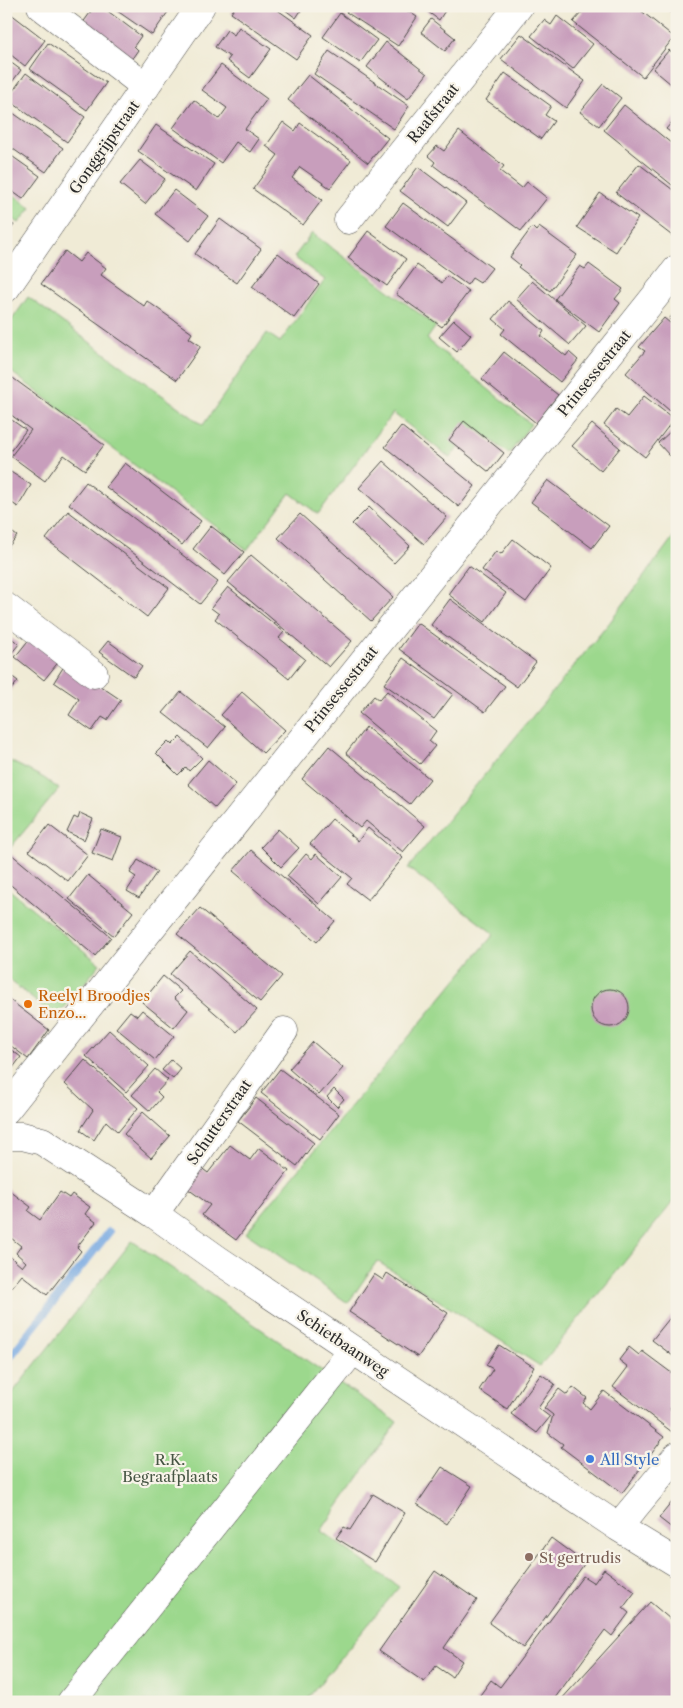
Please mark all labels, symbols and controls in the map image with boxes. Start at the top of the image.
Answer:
street label: Raafstraat [403,79,463,147]
street label: Gonggrijpstraat [65,96,144,197]
street label: Prinsessestraat [553,325,635,420]
street label: Prinsessestraat [300,641,382,736]
place label: Reelyl Broodjes Enzo... [38,986,150,1022]
marker: Reelyl Broodjes Enzo... [22,998,34,1010]
street label: Schutterstraat [183,1075,256,1168]
street label: Schietbaanweg [293,1305,393,1381]
park label: R.K. Begraafplaats [122,1450,218,1486]
place label: All Style [599,1450,659,1469]
marker: All Style [584,1453,596,1465]
place label: St gertrudis [539,1548,621,1567]
marker: St gertrudis [523,1551,535,1563]

